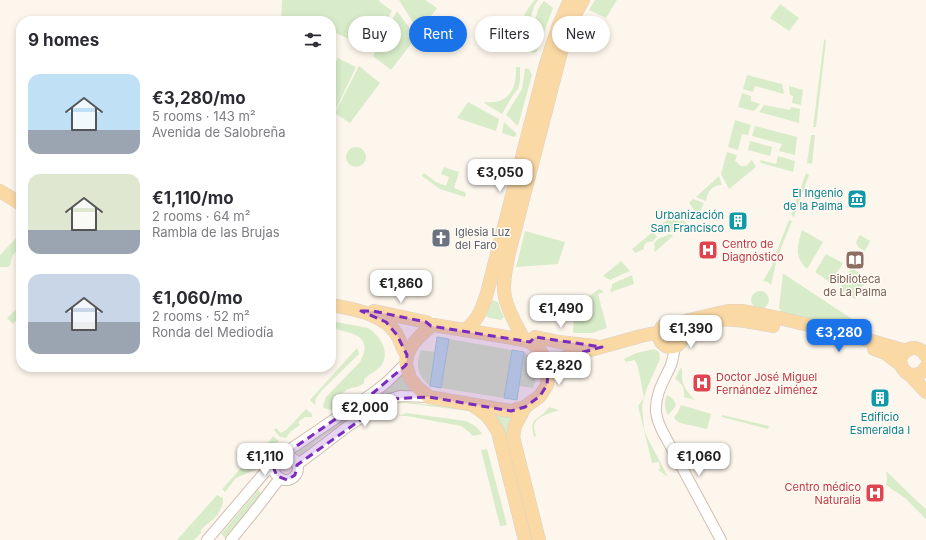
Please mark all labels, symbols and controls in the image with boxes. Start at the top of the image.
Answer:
chip: Buy [348,16,401,52]
chip: Rent [409,16,467,52]
chip: Filters [475,16,544,52]
chip: New [552,16,610,52]
icon: filters [302,29,324,51]
text: 9 homes [28,30,99,50]
text: €3,280/mo [152,88,246,108]
icon: home [60,90,108,138]
text: 5 rooms · 143 m² [152,108,256,124]
text: Avenida de Salobreña [152,124,285,140]
pin: €3,050 [467,159,533,193]
text: €3,050 [477,164,523,180]
place label: El Ingenio de la Palma [783,186,843,213]
text: €1,110/mo [152,188,234,208]
museum icon: El Ingenio de la Palma [846,188,868,210]
icon: home [60,190,108,238]
text: 2 rooms · 64 m² [152,208,250,224]
place label: Urbanización San Francisco [651,208,724,235]
building icon: Urbanización San Francisco [727,210,749,232]
text: Rambla de las Brujas [152,224,280,240]
place label: Iglesia Luz del Faro [455,225,510,252]
church icon: Iglesia Luz del Faro [430,227,452,249]
place label: Centro de Diagnóstico [722,237,784,264]
hospital icon: Centro de Diagnóstico [697,239,719,261]
library icon: Biblioteca de La Palma [844,249,866,271]
pin: €1,860 [368,270,434,304]
place label: Biblioteca de La Palma [823,272,887,299]
text: €1,860 [379,275,423,291]
text: €1,060/mo [152,288,243,308]
icon: home [60,290,108,338]
pin: €1,490 [528,295,594,329]
text: €1,490 [539,300,583,316]
text: 2 rooms · 52 m² [152,308,250,324]
pin: €1,390 [658,315,724,349]
pin: €3,280 [806,319,872,353]
text: €1,390 [669,320,713,336]
text: Ronda del Mediodía [152,324,274,340]
text: €3,280 [816,324,862,340]
pin: €2,820 [526,352,592,386]
text: €2,820 [536,357,582,373]
place label: Doctor José Miguel Fernández Jiménez [716,370,818,397]
hospital icon: Doctor José Miguel Fernández Jiménez [691,372,713,394]
building icon: Edificio Esmeralda I [869,387,891,409]
pin: €2,000 [332,394,398,428]
text: €2,000 [341,399,389,415]
place label: Edificio Esmeralda I [850,410,910,437]
pin: €1,110 [232,443,298,477]
pin: €1,060 [666,443,732,477]
text: €1,110 [246,448,284,464]
text: €1,060 [677,448,721,464]
place label: Centro médico Naturalia [784,480,861,507]
hospital icon: Centro médico Naturalia [864,482,886,504]

